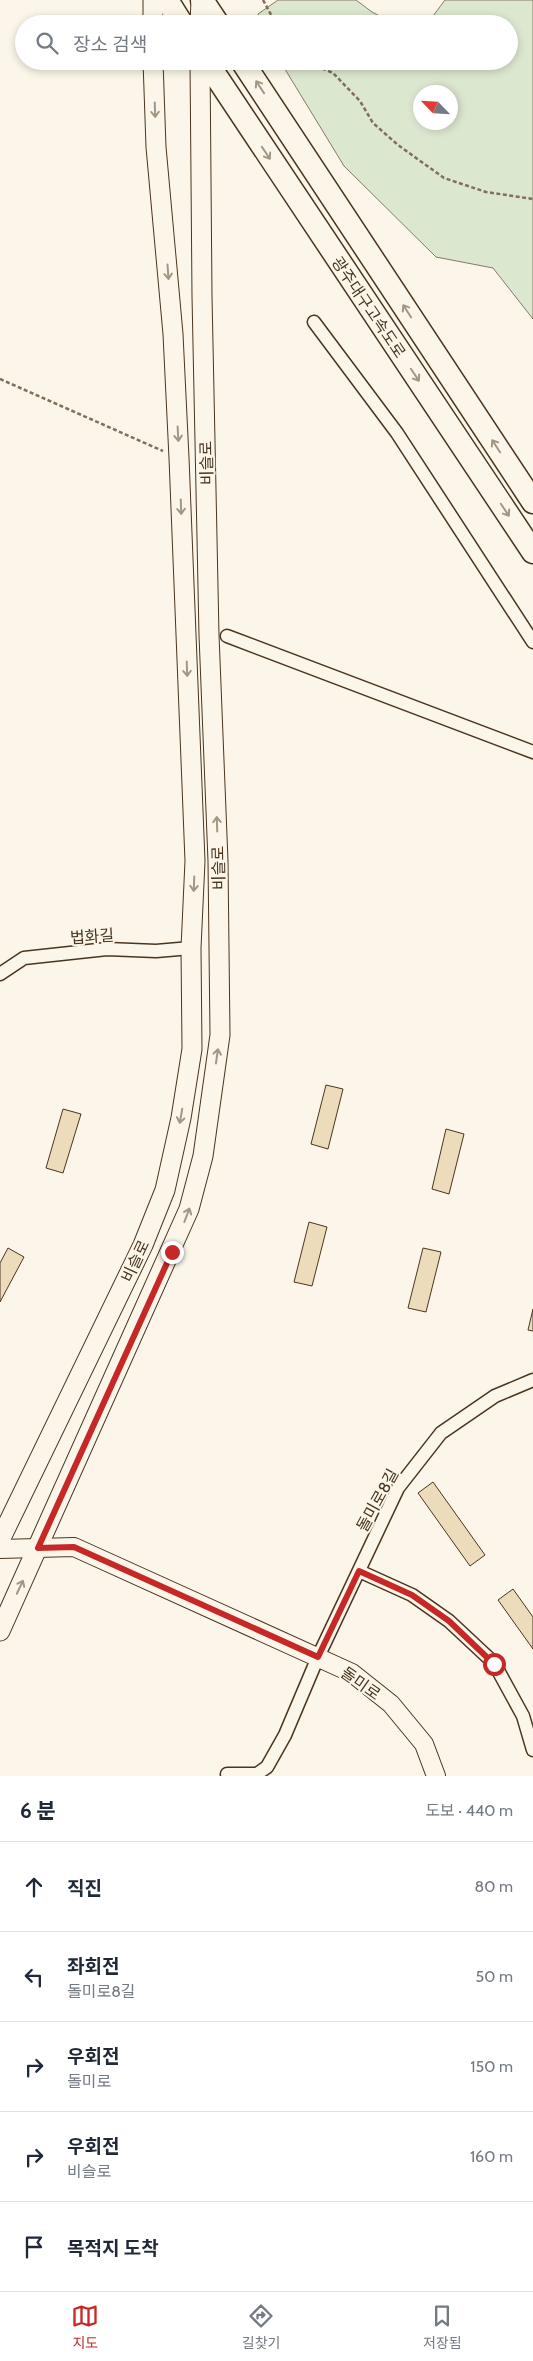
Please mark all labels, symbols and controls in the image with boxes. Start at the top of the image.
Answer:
search box [15,15,518,70]
icon: search [33,29,61,57]
text: 장소 검색 [73,33,147,56]
one-way arrow [254,81,264,95]
north arrow [413,85,458,130]
one-way arrow [150,102,159,118]
one-way arrow [261,146,271,160]
street label: 광주대구고속도로 [328,253,410,362]
one-way arrow [164,264,173,280]
one-way arrow [402,304,412,318]
one-way arrow [410,368,420,382]
one-way arrow [174,426,183,442]
street label: 비슬로 [197,440,216,485]
one-way arrow [491,440,501,454]
one-way arrow [177,499,186,515]
one-way arrow [500,503,510,517]
one-way arrow [183,661,192,677]
one-way arrow [212,816,221,832]
street label: 비슬로 [209,845,228,890]
one-way arrow [189,876,199,892]
street label: 법화길 [69,925,115,948]
one-way arrow [212,1048,222,1064]
one-way arrow [176,1107,186,1123]
one-way arrow [182,1208,192,1223]
street label: 비슬로 [118,1237,154,1285]
route end [161,1241,184,1264]
street label: 돌미로8길 [353,1466,402,1535]
one-way arrow [16,1580,26,1595]
route start [483,1653,506,1676]
street label: 돌미로 [337,1663,384,1704]
text: 6 분 [20,1798,56,1823]
text: 도보 · 440 m [425,1801,513,1820]
icon: ahead [20,1873,48,1901]
text: 직진 [67,1877,102,1900]
text: 80 m [475,1877,513,1896]
text: 좌회전 [67,1955,119,1978]
icon: left [20,1963,48,1991]
text: 50 m [476,1967,513,1986]
text: 돌미로8길 [67,1982,136,2001]
text: 우회전 [67,2045,119,2068]
icon: right [20,2053,48,2081]
text: 150 m [470,2057,513,2076]
text: 돌미로 [67,2072,111,2091]
text: 우회전 [67,2135,119,2158]
icon: right [20,2143,48,2171]
text: 160 m [470,2147,513,2166]
text: 비슬로 [67,2162,111,2181]
icon: arrive [20,2233,48,2261]
text: 목적지 도착 [67,2237,159,2260]
tab: 지도 [71,2302,99,2352]
tab: 길찾기 [242,2302,280,2352]
tab: 저장됨 [423,2302,462,2352]

